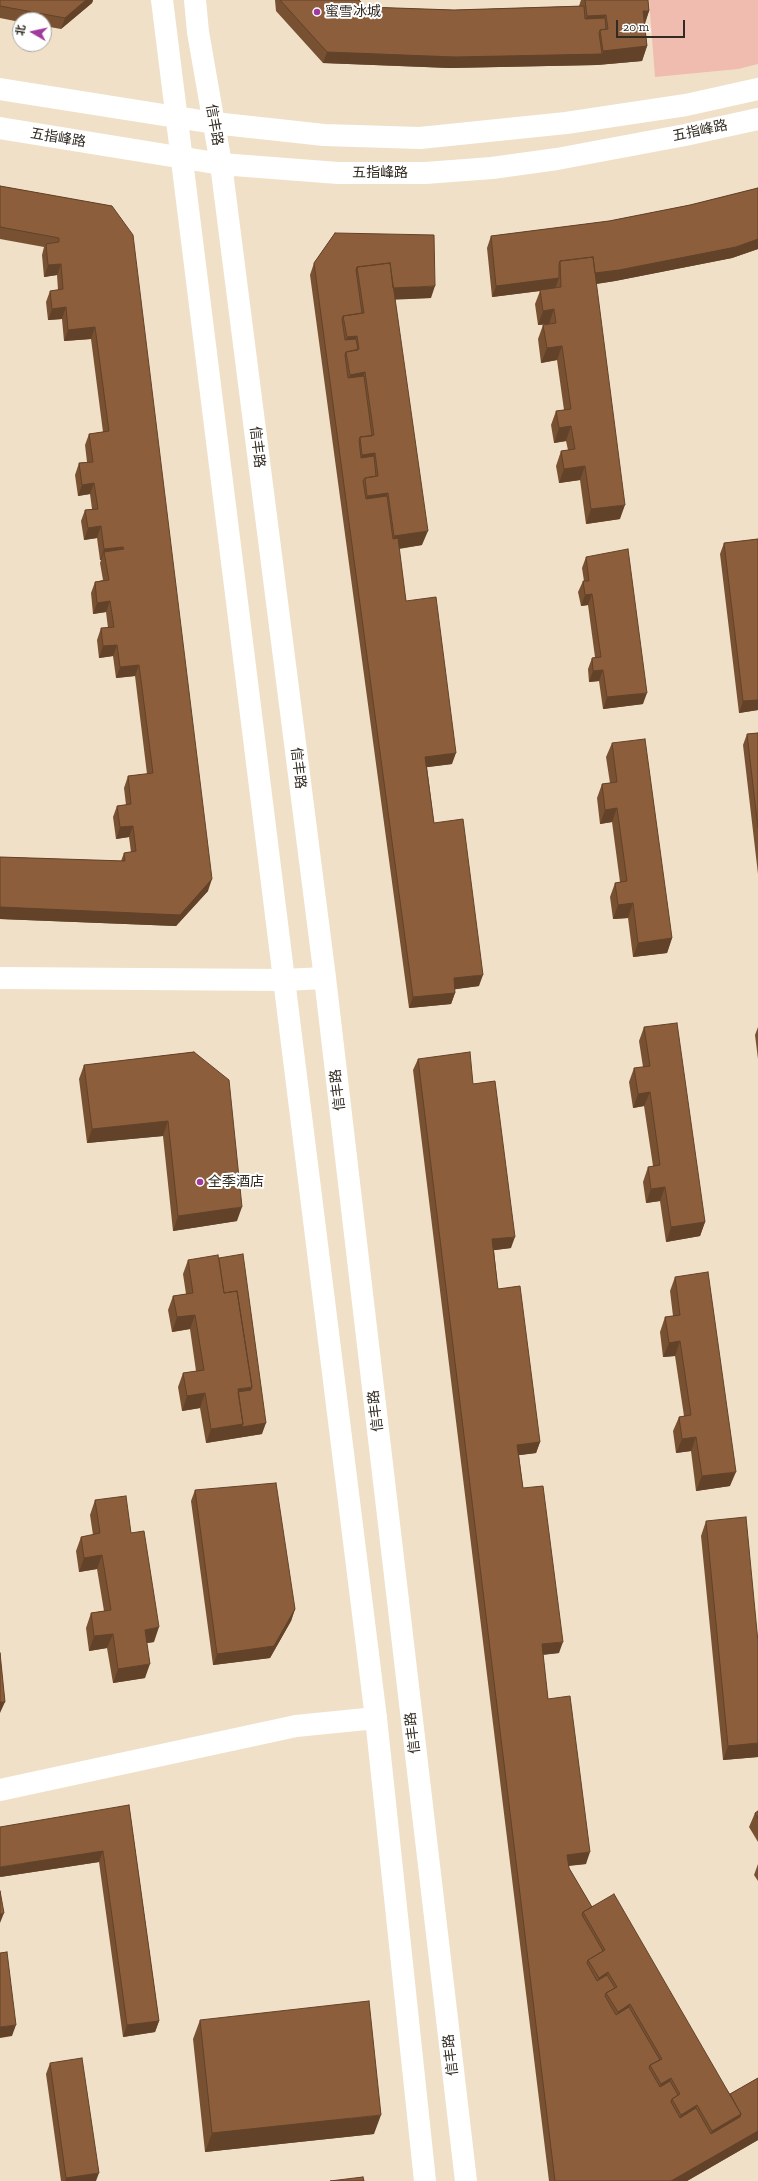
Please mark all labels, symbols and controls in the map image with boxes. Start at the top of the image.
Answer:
place label: 蜜雪冰城 [325,4,381,20]
marker: 蜜雪冰城 [312,7,322,17]
north arrow [12,12,52,52]
scale bar [618,12,687,38]
text: 20 m [623,20,649,34]
text: 北 [13,24,28,37]
street label: 信丰路 [202,103,226,147]
street label: 五指峰路 [671,117,729,145]
street label: 五指峰路 [29,125,87,151]
street label: 五指峰路 [352,165,408,181]
street label: 信丰路 [246,425,268,469]
street label: 信丰路 [287,746,309,790]
street label: 信丰路 [327,1068,349,1112]
place label: 全季酒店 [208,1174,264,1190]
marker: 全季酒店 [195,1177,205,1187]
street label: 信丰路 [365,1389,387,1433]
street label: 信丰路 [402,1711,424,1755]
street label: 信丰路 [440,2033,462,2077]

